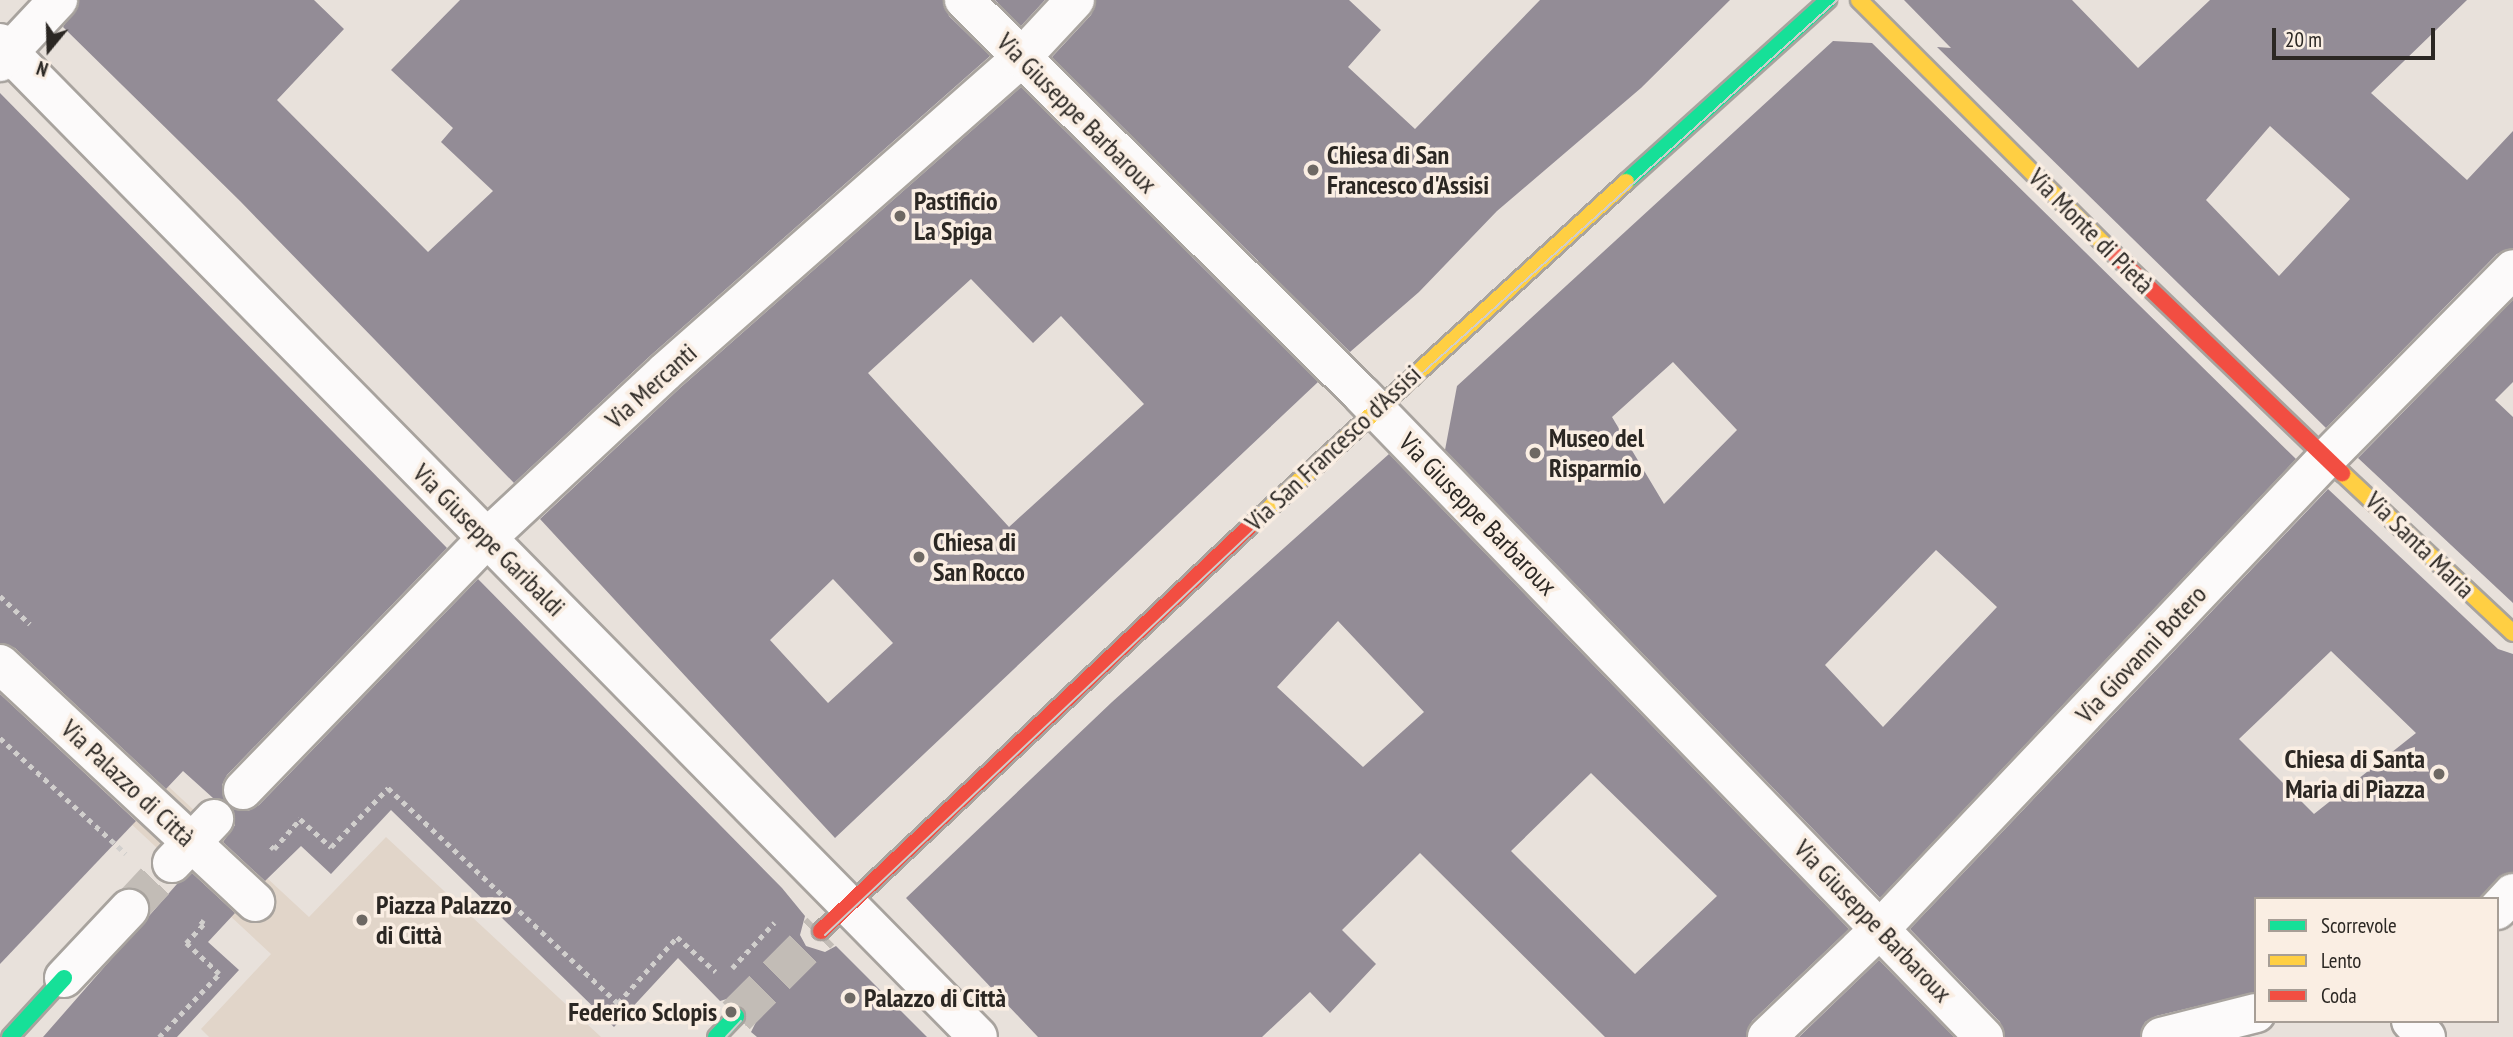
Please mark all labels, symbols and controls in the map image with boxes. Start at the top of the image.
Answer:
north arrow [14,14,84,84]
scale bar [2275,14,2438,58]
street label: Via Giuseppe Barbaroux [990,26,1164,200]
text: 20 m [2285,26,2322,53]
text: N [33,56,51,82]
place label: Chiesa di San Francesco d'Assisi [1327,139,1489,200]
marker: Chiesa di San Francesco d'Assisi [1305,162,1321,178]
street label: Via Monte di Pietà [2022,162,2160,300]
place label: Pastificio La Spiga [914,185,998,246]
marker: Pastificio La Spiga [892,208,908,224]
street label: Via Mercanti [599,337,703,435]
street label: Via San Francesco d'Assisi [1239,359,1427,537]
place label: Museo del Risparmio [1549,422,1644,484]
street label: Via Giuseppe Barbaroux [1393,426,1563,602]
marker: Museo del Risparmio [1527,445,1543,461]
street label: Via Giuseppe Garibaldi [406,457,572,623]
street label: Via Santa Maria [2359,485,2481,605]
place label: Chiesa di San Rocco [933,526,1025,588]
marker: Chiesa di San Rocco [911,549,927,565]
street label: Via Giovanni Botero [2069,579,2213,729]
street label: Via Palazzo di Città [55,713,201,853]
place label: Chiesa di Santa Maria di Piazza [2284,743,2425,804]
marker: Chiesa di Santa Maria di Piazza [2431,766,2447,782]
street label: Via Giuseppe Barbaroux [1788,833,1958,1009]
place label: Piazza Palazzo di Città [376,889,512,950]
legend [2254,897,2499,1023]
marker: Piazza Palazzo di Città [354,912,370,928]
text: Scorrevole [2321,912,2397,939]
text: Lento [2321,947,2361,974]
place label: Palazzo di Città [864,982,1006,1014]
text: Coda [2321,982,2357,1009]
marker: Palazzo di Città [842,990,858,1006]
place label: Federico Sclopis [568,996,717,1028]
marker: Federico Sclopis [723,1004,739,1020]

